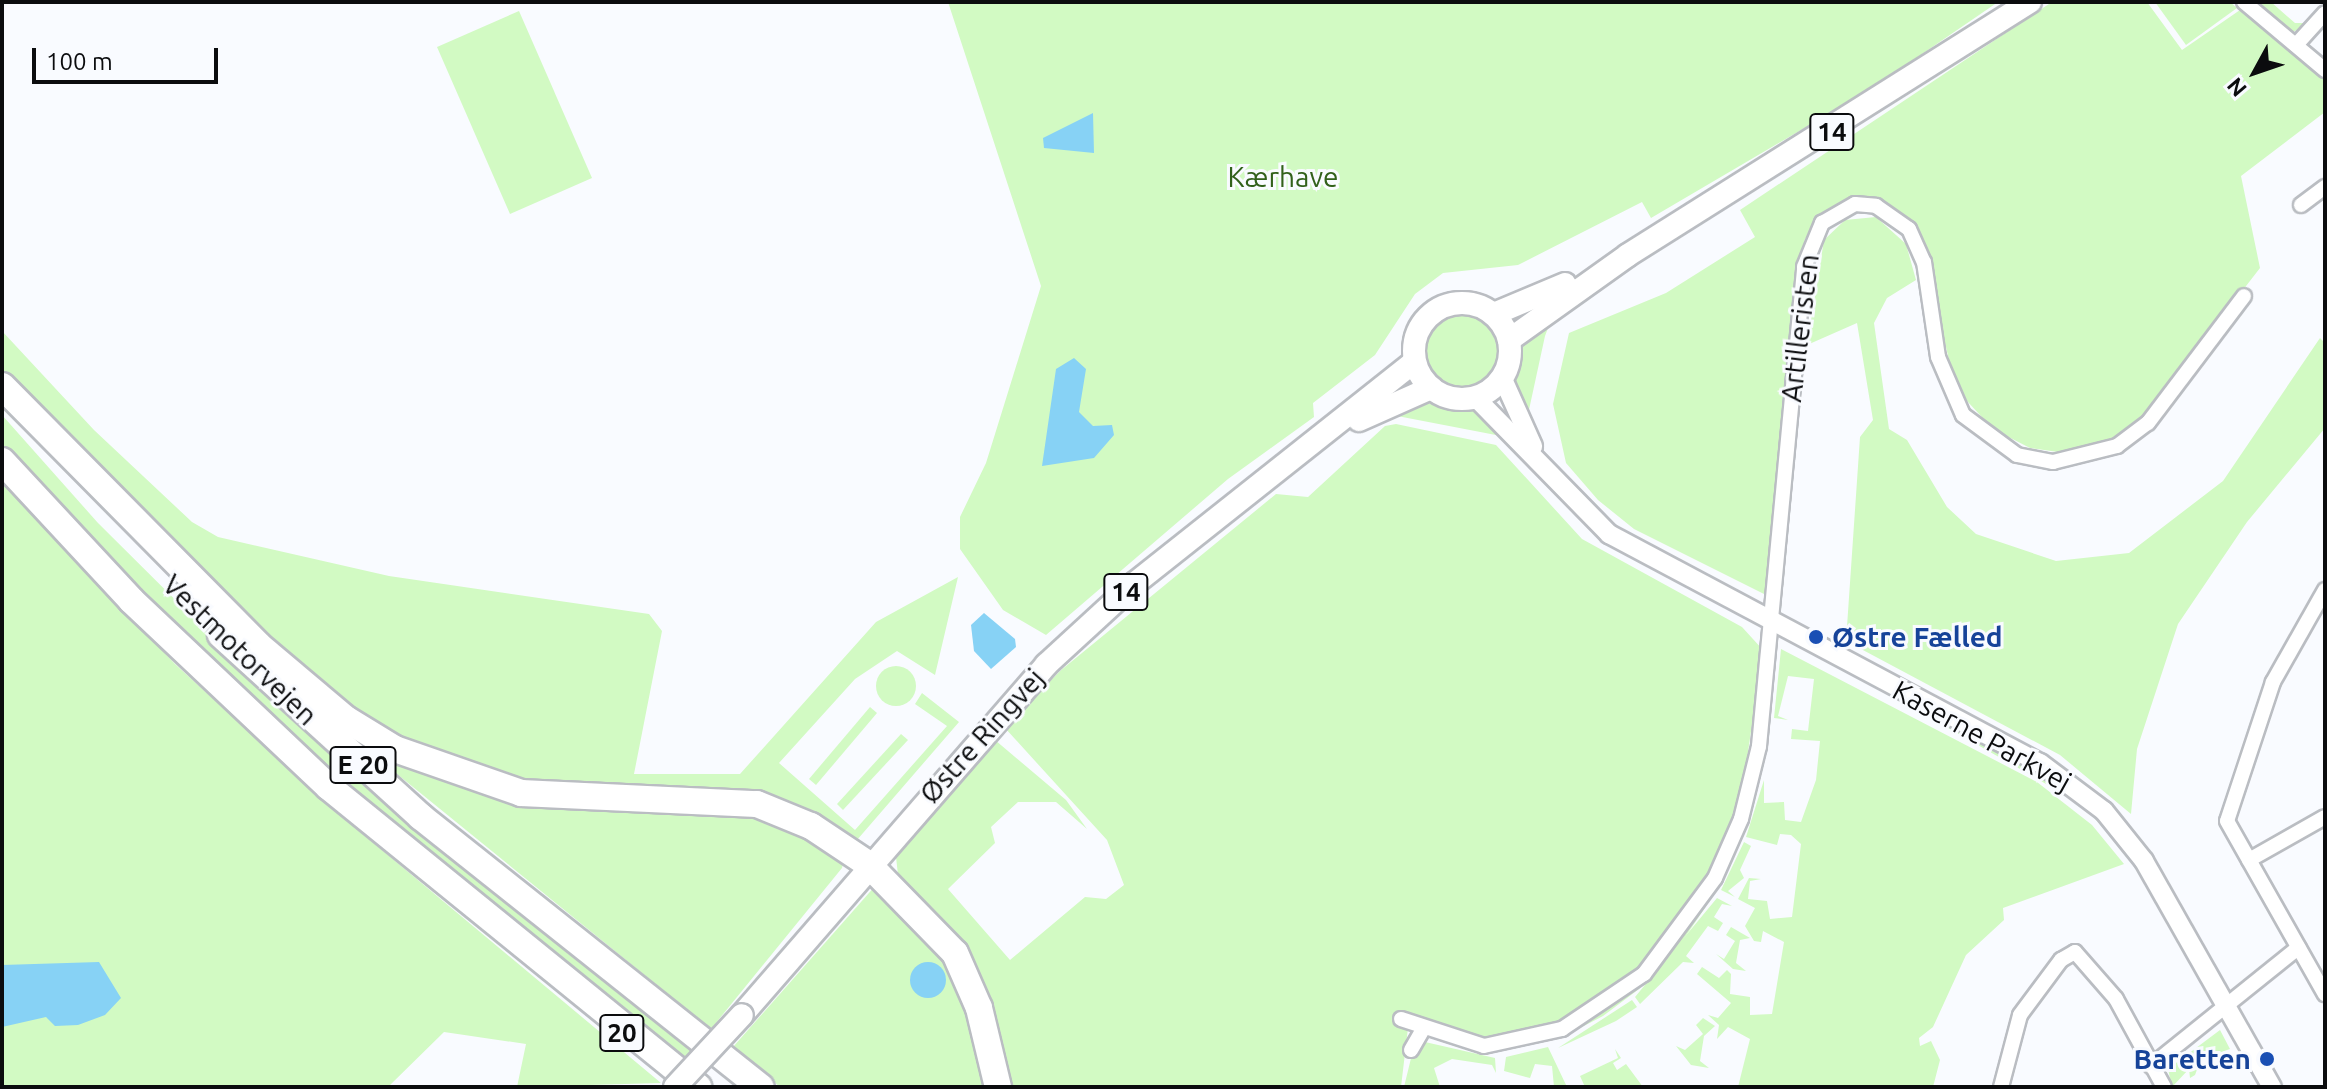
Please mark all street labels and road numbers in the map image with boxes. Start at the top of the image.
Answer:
road number: 14 [1808,110,1856,154]
street label: Artilleristen [1774,252,1826,404]
street label: Vestmotorvejen [156,568,324,732]
road number: 14 [1102,570,1150,614]
street label: Østre Ringvej [913,662,1051,810]
street label: Kaserne Parkvej [1887,673,2077,799]
road number: E 20 [329,743,397,787]
road number: 20 [598,1011,646,1055]

